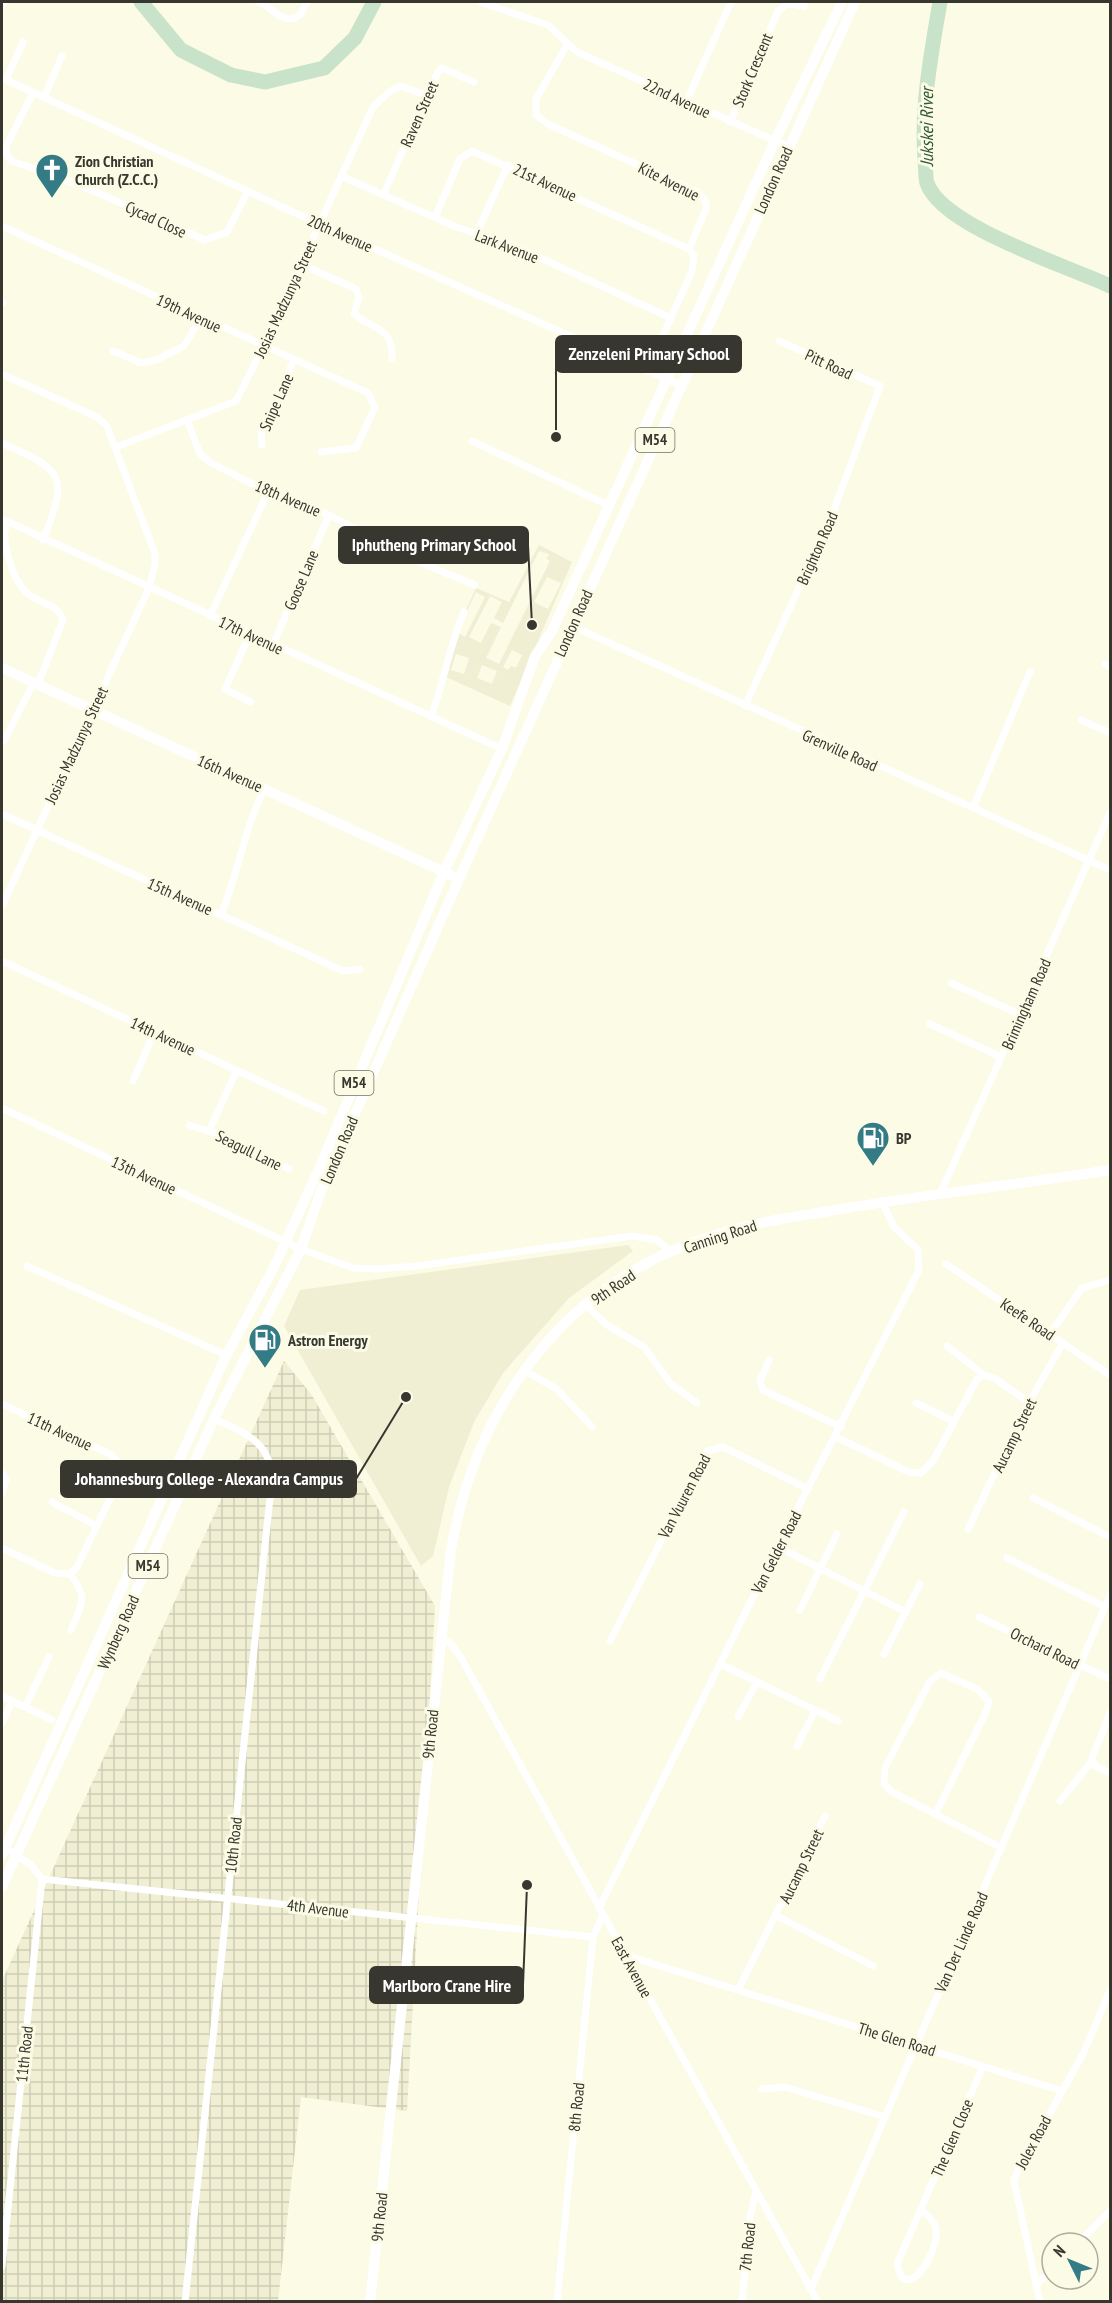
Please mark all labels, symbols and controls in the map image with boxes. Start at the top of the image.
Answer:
street label: Stork Crescent [727,29,777,110]
street label: 22nd Avenue [640,74,714,122]
street label: Raven Street [396,77,443,150]
water label: Jukskei River [915,84,938,168]
street label: London Road [749,143,797,217]
place label: Zion Christian Church (Z.C.C.) [75,151,158,189]
church icon: Zion Christian Church (Z.C.C.) [34,152,70,199]
street label: Kite Avenue [635,157,703,205]
street label: 21st Avenue [510,159,580,205]
street label: Cycad Close [122,196,190,242]
street label: 20th Avenue [304,210,376,256]
street label: Lark Avenue [472,225,542,267]
street label: Josias Madzunya Street [249,237,321,362]
street label: 19th Avenue [153,289,225,337]
callout: Zenzeleni Primary School [556,336,741,372]
text: Zenzeleni Primary School [569,342,730,365]
street label: Pitt Road [802,344,856,384]
street label: Snipe Lane [255,370,297,434]
road number: M54 [636,428,674,452]
street label: 18th Avenue [252,475,324,521]
street label: Brighton Road [792,508,842,588]
callout: Iphutheng Primary School [339,527,528,563]
text: Iphutheng Primary School [352,533,517,556]
street label: Goose Lane [279,547,323,613]
street label: London Road [549,586,597,660]
street label: 17th Avenue [215,611,287,659]
street label: Josias Madzunya Street [40,683,112,808]
street label: Grenville Road [799,725,881,775]
street label: 16th Avenue [194,750,266,796]
street label: 15th Avenue [144,873,216,919]
street label: Brimingham Road [997,955,1055,1053]
street label: 14th Avenue [127,1012,199,1060]
road number: M54 [334,1071,374,1095]
street label: London Road [316,1113,362,1187]
fuel station icon: BP [855,1120,891,1167]
street label: Seagull Lane [213,1125,285,1175]
place label: BP [896,1128,912,1148]
street label: 13th Avenue [108,1151,180,1199]
street label: Canning Road [681,1215,759,1257]
street label: 9th Road [587,1265,639,1309]
street label: Keefe Road [997,1293,1059,1345]
fuel station icon: Astron Energy [247,1322,283,1369]
place label: Astron Energy [287,1330,368,1350]
street label: Aucamp Street [987,1394,1041,1476]
street label: 11th Avenue [24,1407,96,1455]
street label: Van Vuuren Road [653,1450,715,1542]
callout: Johannesburg College - Alexandra Campus [61,1461,356,1497]
text: Johannesburg College - Alexandra Campus [74,1467,343,1490]
street label: Van Gelder Road [746,1507,805,1598]
road number: M54 [128,1554,168,1578]
street label: Wynberg Road [93,1592,143,1672]
street label: Orchard Road [1007,1623,1083,1673]
street label: 9th Road [417,1708,443,1760]
street label: 10th Road [220,1816,246,1874]
street label: Aucamp Street [774,1825,828,1907]
street label: Van Der Linde Road [930,1889,992,1996]
street label: 4th Avenue [286,1894,350,1922]
street label: East Avenue [607,1933,657,2001]
callout: Marlboro Crane Hire [370,1967,523,2003]
text: Marlboro Crane Hire [383,1974,512,1997]
street label: The Glen Road [856,2018,938,2060]
street label: 11th Road [11,2025,37,2083]
street label: 8th Road [563,2081,589,2133]
street label: The Glen Close [927,2096,977,2180]
street label: Jolex Road [1010,2112,1055,2173]
street label: 9th Road [366,2191,392,2243]
street label: 7th Road [734,2221,760,2273]
north arrow [1040,2231,1100,2291]
text: N [1049,2241,1069,2261]

